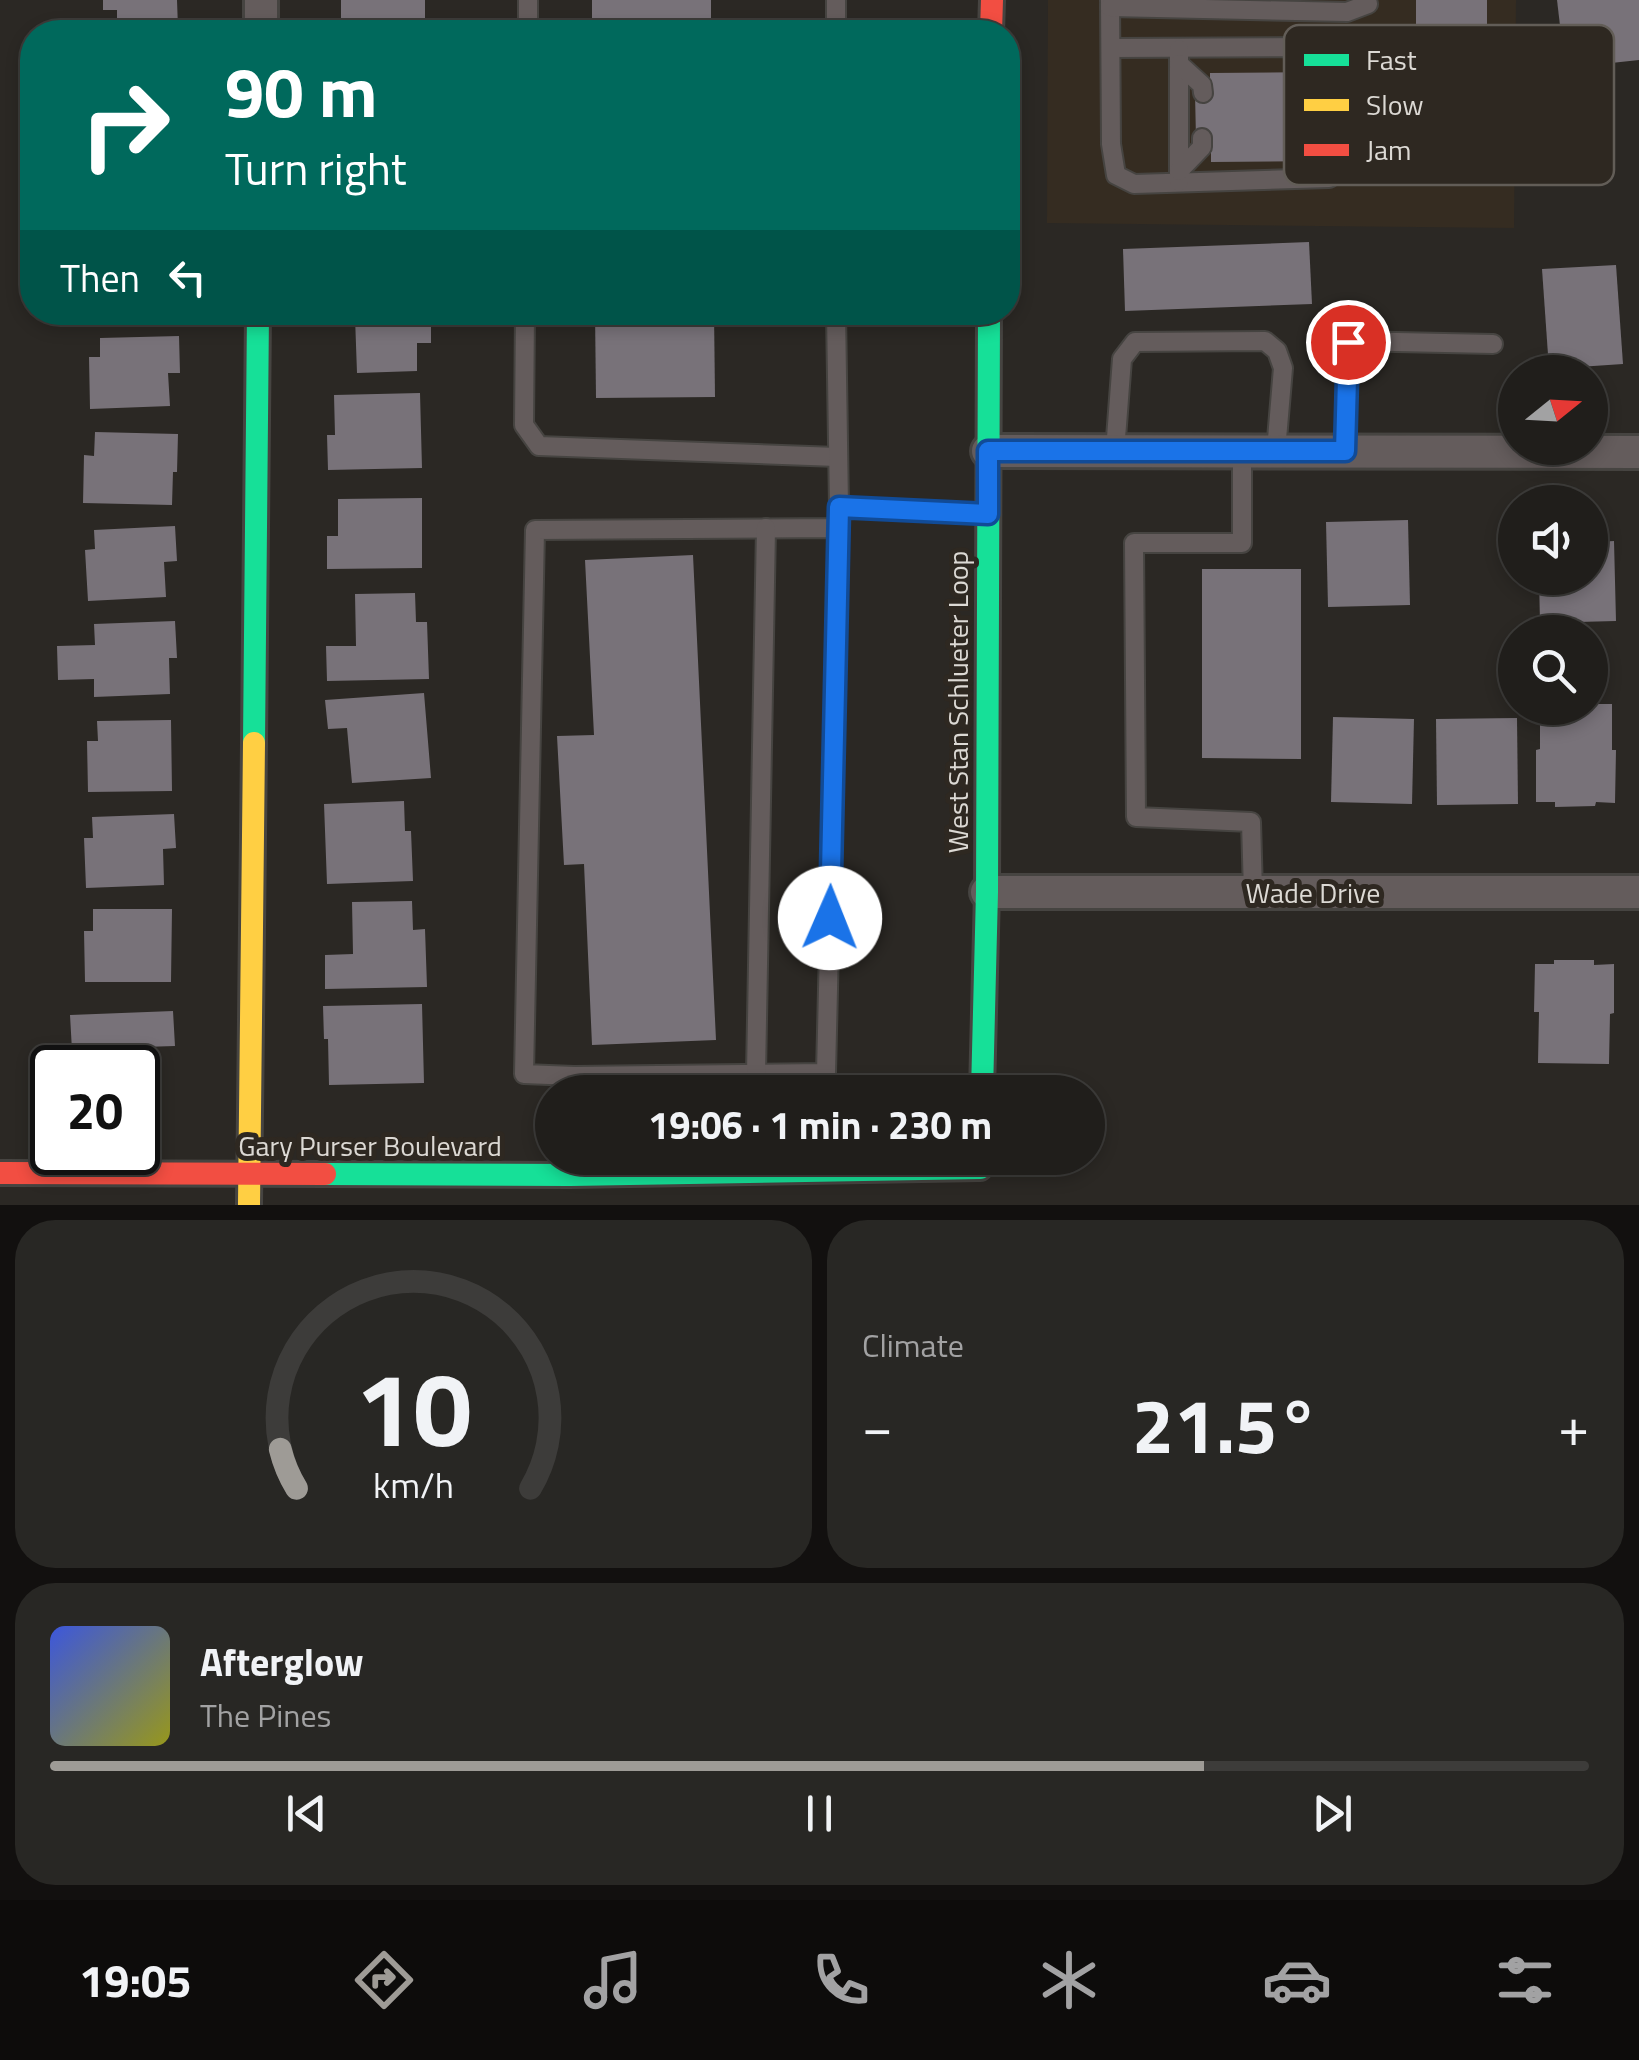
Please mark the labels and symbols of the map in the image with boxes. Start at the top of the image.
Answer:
legend [1284,25,1614,185]
text: Fast [1366,38,1417,81]
text: Slow [1366,83,1424,126]
text: Jam [1366,128,1412,171]
pin [1306,300,1391,385]
north arrow [1498,355,1608,465]
street label: West Stan Schlueter Loop [936,551,979,853]
position arrow [778,866,882,970]
street label: Wade Drive [1246,871,1380,914]
speed limit sign: 20 [30,1045,160,1175]
street label: Gary Purser Boulevard [238,1124,502,1167]

